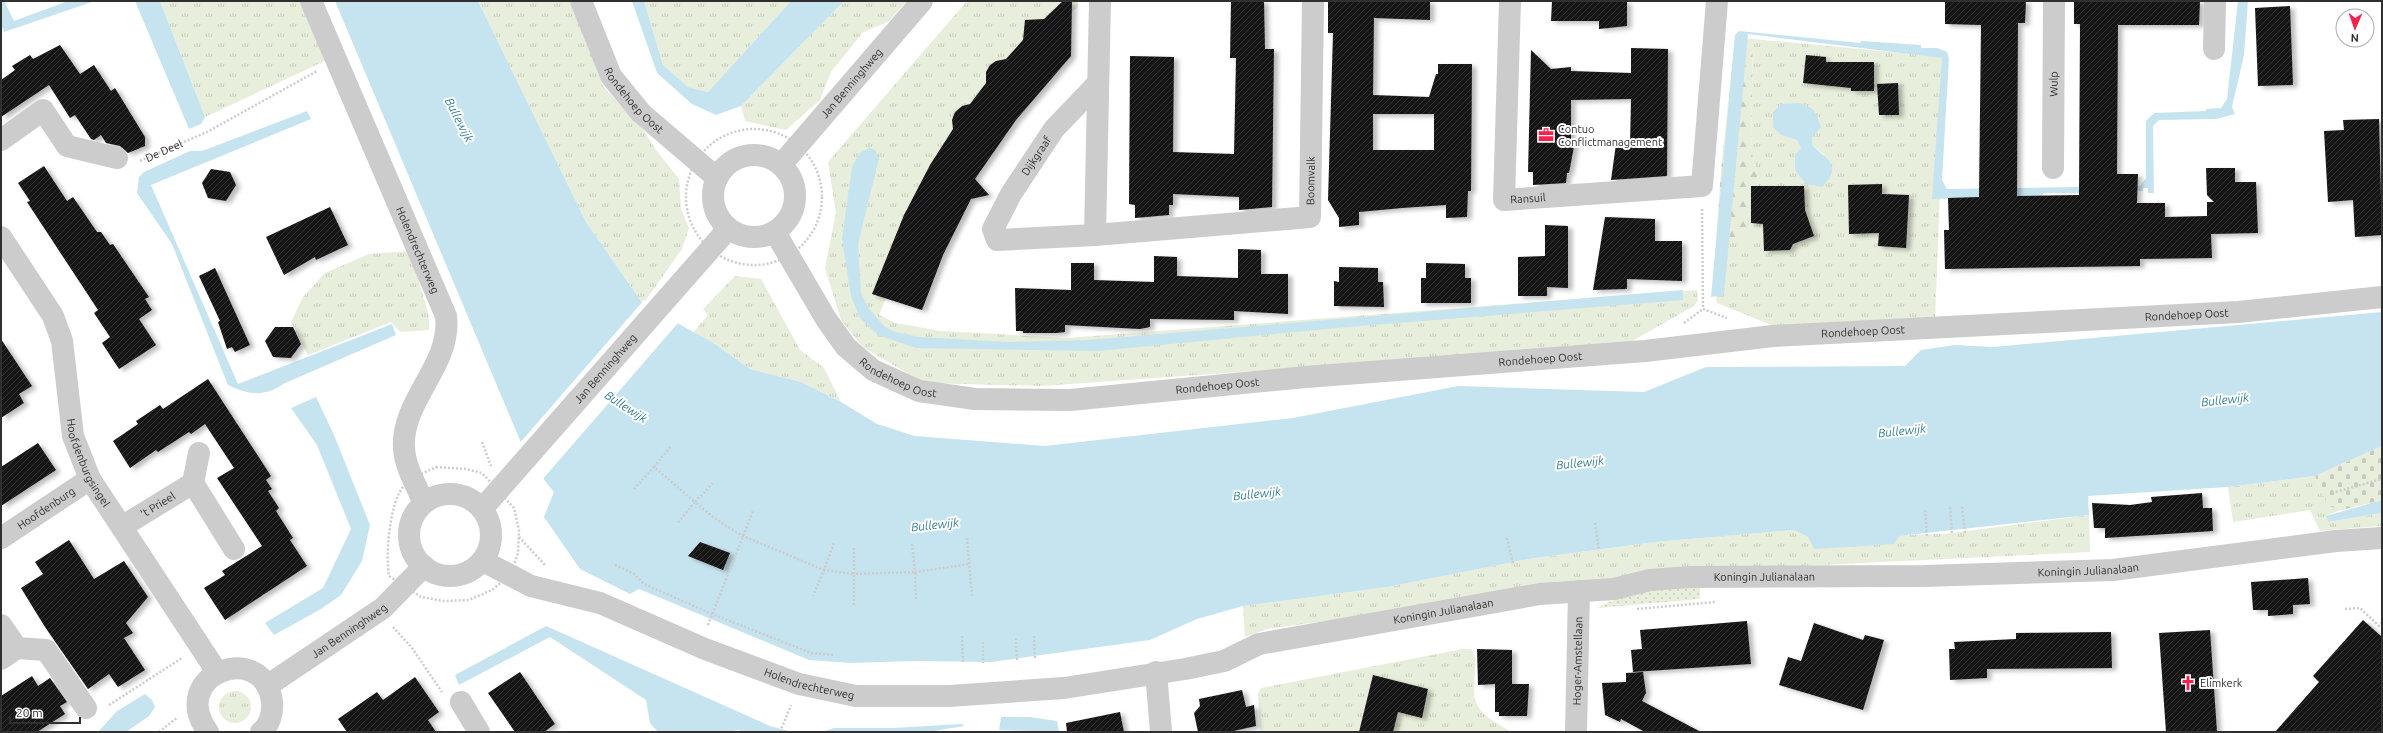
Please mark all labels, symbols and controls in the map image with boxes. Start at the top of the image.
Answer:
north arrow [2335,8,2375,48]
text: N [2350,32,2359,44]
street label: Jan Benninghweg [818,46,885,120]
street label: Rondehoep Oost [602,66,666,136]
street label: Wulp [2047,71,2060,97]
water label: Bullewijk [443,95,477,145]
place label: Contuo Conflictmanagement [1558,123,1663,148]
office icon: Contuo Conflictmanagement [1537,126,1555,144]
street label: Dijkgraaf [1019,133,1054,178]
street label: De Deel [143,137,184,164]
street label: Boomvalk [1304,156,1317,205]
street label: Ransuil [1510,191,1546,206]
street label: Holendrechterweg [394,205,442,295]
street label: Rondehoep Oost [2144,306,2229,323]
street label: Rondehoep Oost [1821,323,1906,340]
street label: Jan Benninghweg [572,331,639,406]
street label: Rondehoep Oost [1498,350,1583,368]
street label: Rondehoep Oost [857,355,938,400]
street label: Rondehoep Oost [1175,376,1260,396]
water label: Bullewijk [603,388,651,426]
water label: Bullewijk [2200,390,2250,408]
street label: Hoofdenburgsingel [65,418,113,509]
water label: Bullewijk [1877,421,1927,439]
water label: Bullewijk [1555,453,1605,471]
water label: Bullewijk [1232,484,1282,502]
street label: Hoofdenburg [15,485,77,532]
street label: 't Prieel [139,489,177,520]
water label: Bullewijk [910,515,960,533]
street label: Koningin Julianalaan [2037,561,2140,578]
street label: Koningin Julianalaan [1714,570,1815,583]
street label: Koningin Julianalaan [1392,596,1494,626]
street label: Jan Benninghweg [309,601,390,660]
street label: Hoger-Amstellaan [1571,616,1584,706]
street label: Holendrechterweg [763,666,855,702]
church icon: Elimkerk [2179,674,2197,692]
place label: Elimkerk [2200,677,2243,689]
scale bar [10,699,80,725]
text: 20 m [16,706,43,719]

